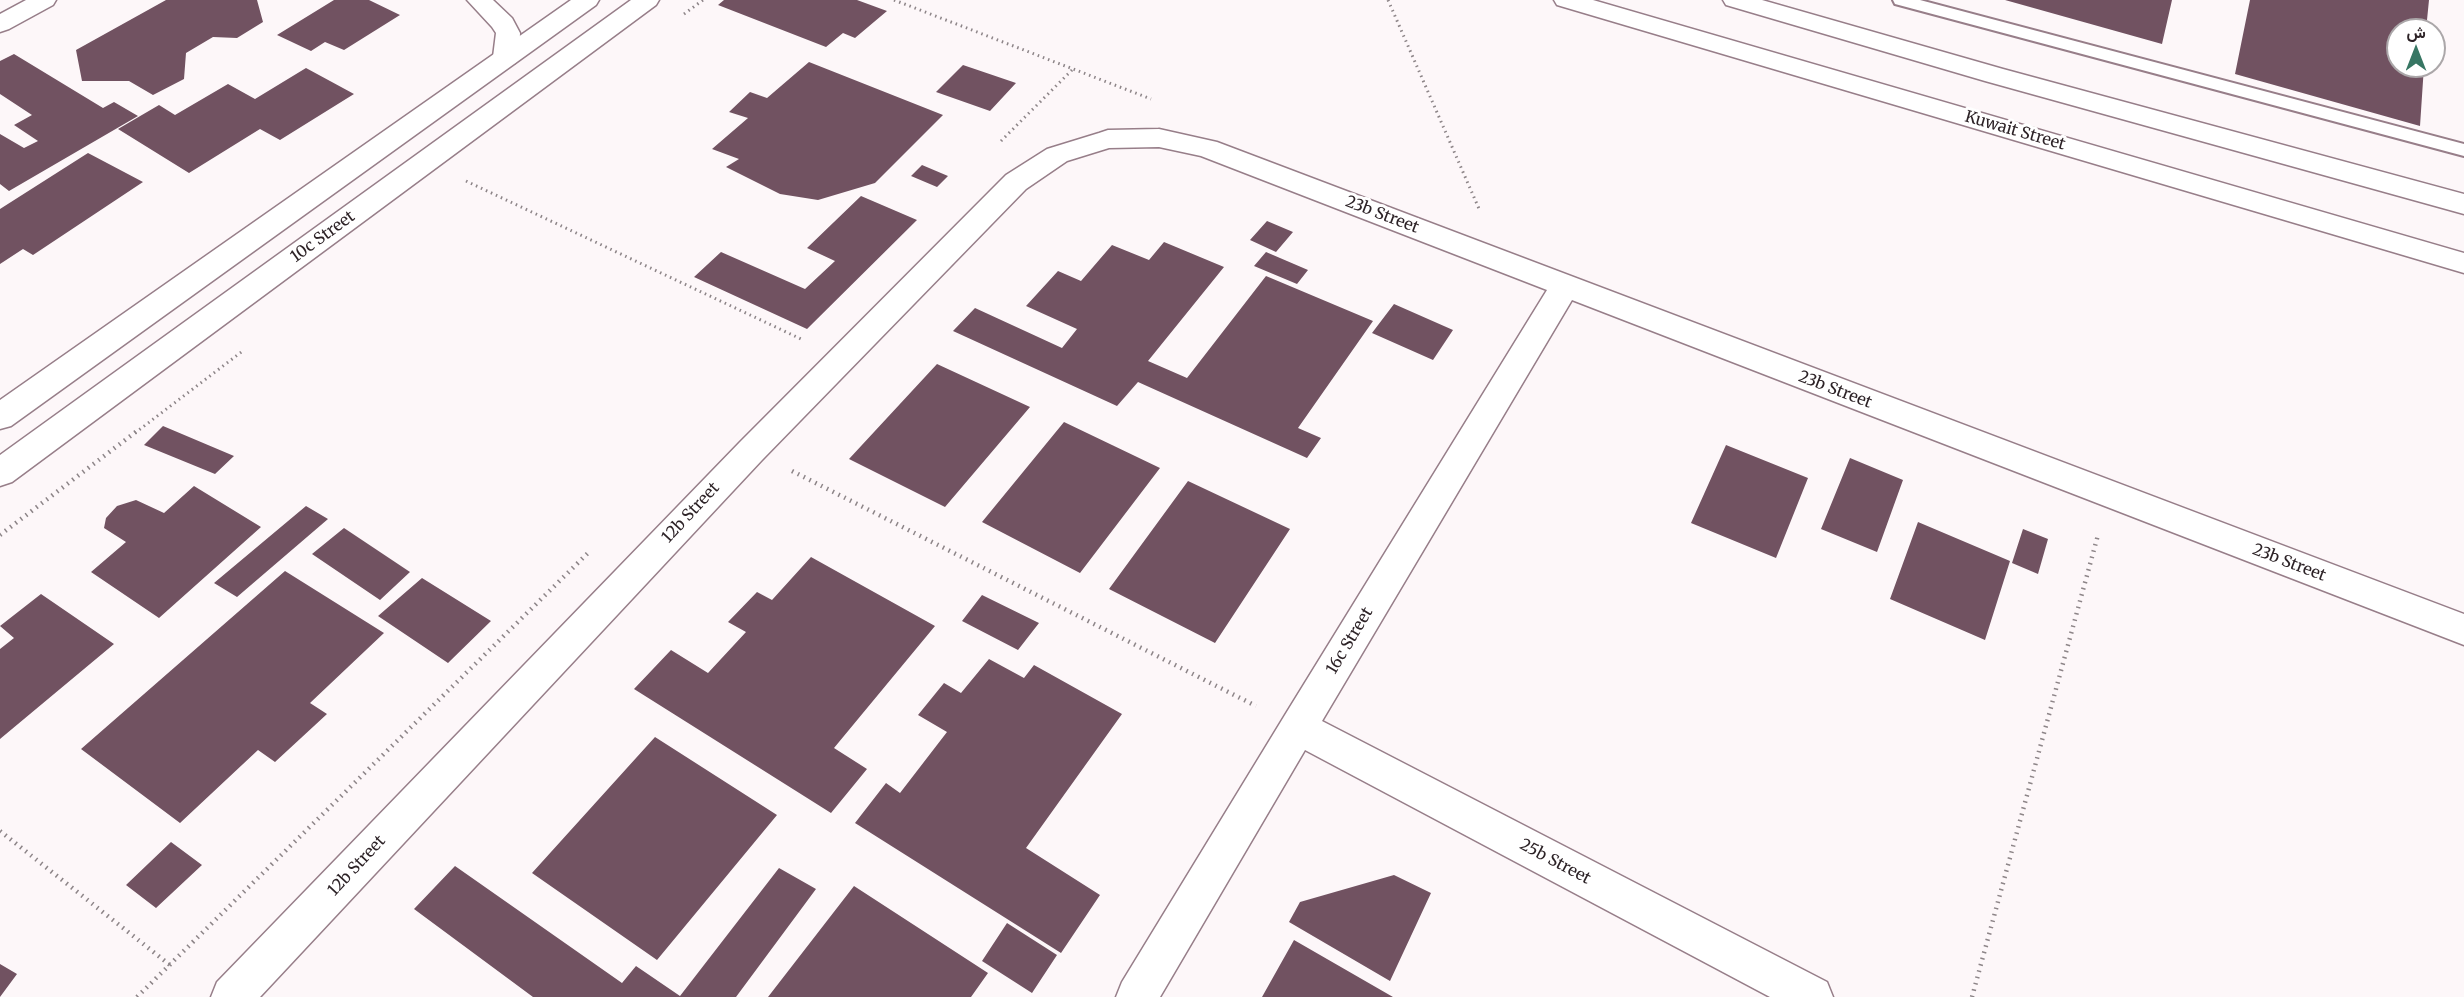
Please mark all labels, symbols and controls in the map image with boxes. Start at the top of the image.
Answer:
north arrow [2386,18,2446,78]
text: ش [2406,22,2426,42]
street label: Kuwait Street [1962,107,2068,155]
street label: 23b Street [1343,192,1421,238]
street label: 10c Street [287,207,359,267]
street label: 23b Street [1796,367,1874,413]
street label: 12b Street [658,479,724,547]
street label: 23b Street [2250,540,2328,586]
street label: 16c Street [1323,604,1377,678]
street label: 12b Street [324,832,390,900]
street label: 25b Street [1516,835,1594,889]

